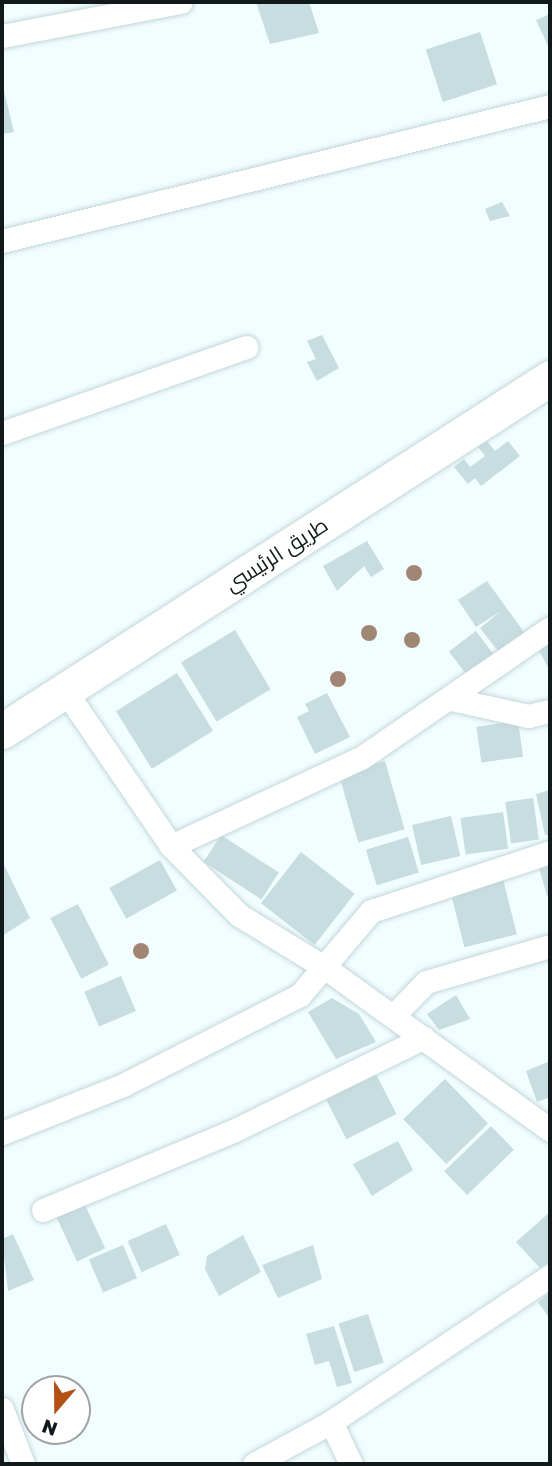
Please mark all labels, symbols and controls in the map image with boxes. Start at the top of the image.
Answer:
street label: طريق الرئيسي [220,511,332,597]
north arrow [21,1375,91,1445]
text: N [39,1415,60,1442]

